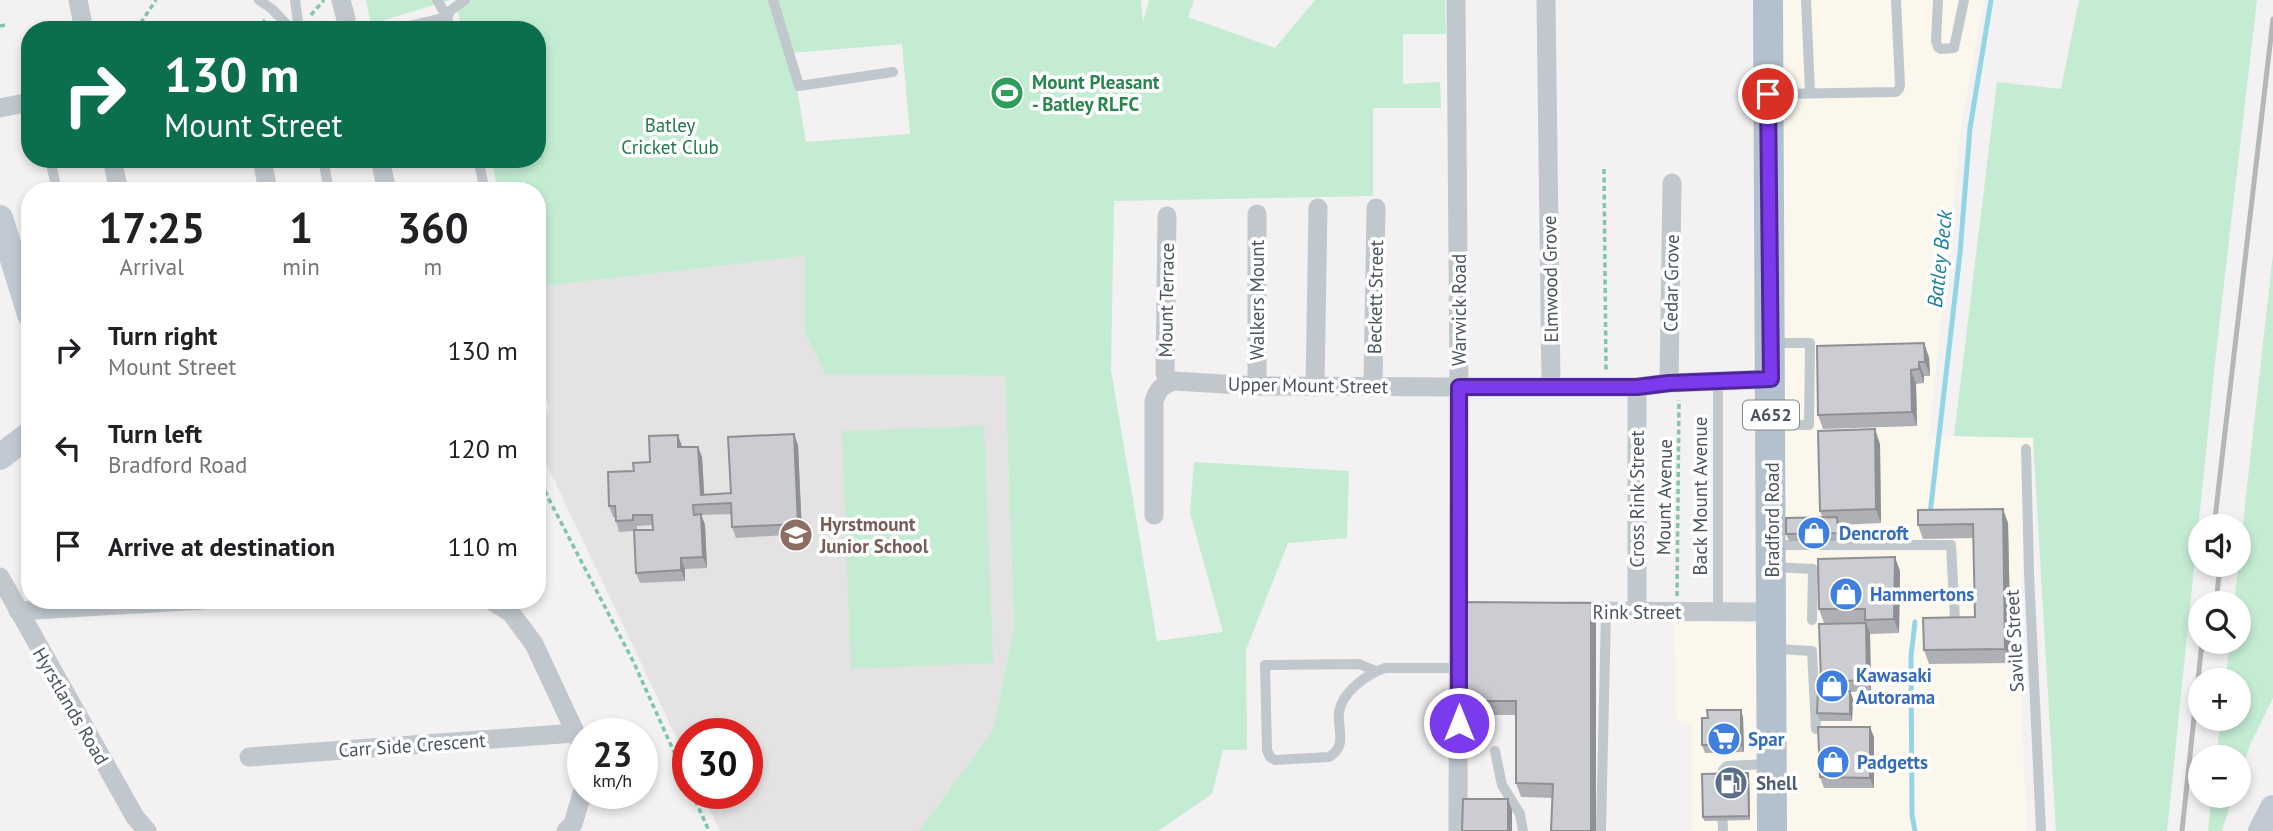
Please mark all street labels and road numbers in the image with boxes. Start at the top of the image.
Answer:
street label: Elmwood Grove [1537,215,1563,343]
street label: Cedar Grove [1658,234,1684,332]
street label: Walkers Mount [1245,239,1269,360]
street label: Beckett Street [1362,239,1388,354]
street label: Mount Terrace [1153,242,1179,358]
street label: Warwick Road [1447,254,1471,366]
street label: Upper Mount Street [1228,372,1389,398]
road number: A652 [1743,400,1799,430]
street label: Back Mount Avenue [1688,417,1712,575]
street label: Cross Rink Street [1625,430,1649,568]
street label: Mount Avenue [1651,439,1677,555]
street label: Bradford Road [1760,462,1784,578]
street label: Savile Street [1999,589,2029,693]
street label: Rink Street [1593,600,1682,624]
street label: Hyrstlands Road [28,643,114,769]
street label: Carr Side Crescent [338,728,487,762]

